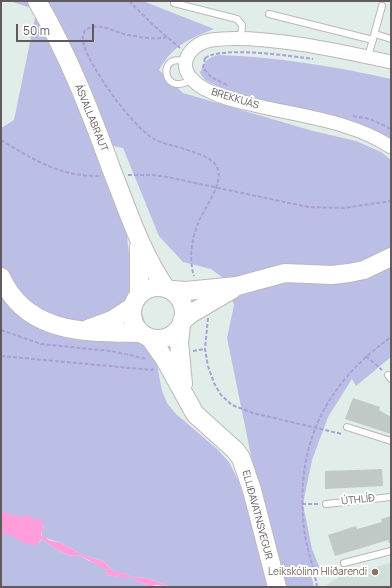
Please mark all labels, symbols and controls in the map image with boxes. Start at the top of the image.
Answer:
scale bar [18,16,96,42]
text: 50 m [23,22,50,39]
street label: ÁSVALLABRAUT [72,82,110,154]
street label: BREKKUÁS [210,86,260,112]
street label: ELLIÐAVATNSVEGUR [239,469,275,561]
street label: ÚTHLÍÐ [341,492,375,508]
place label: Leikskólinn Hlíðarendi [268,566,367,578]
marker: Leikskólinn Hlíðarendi [370,567,380,577]

